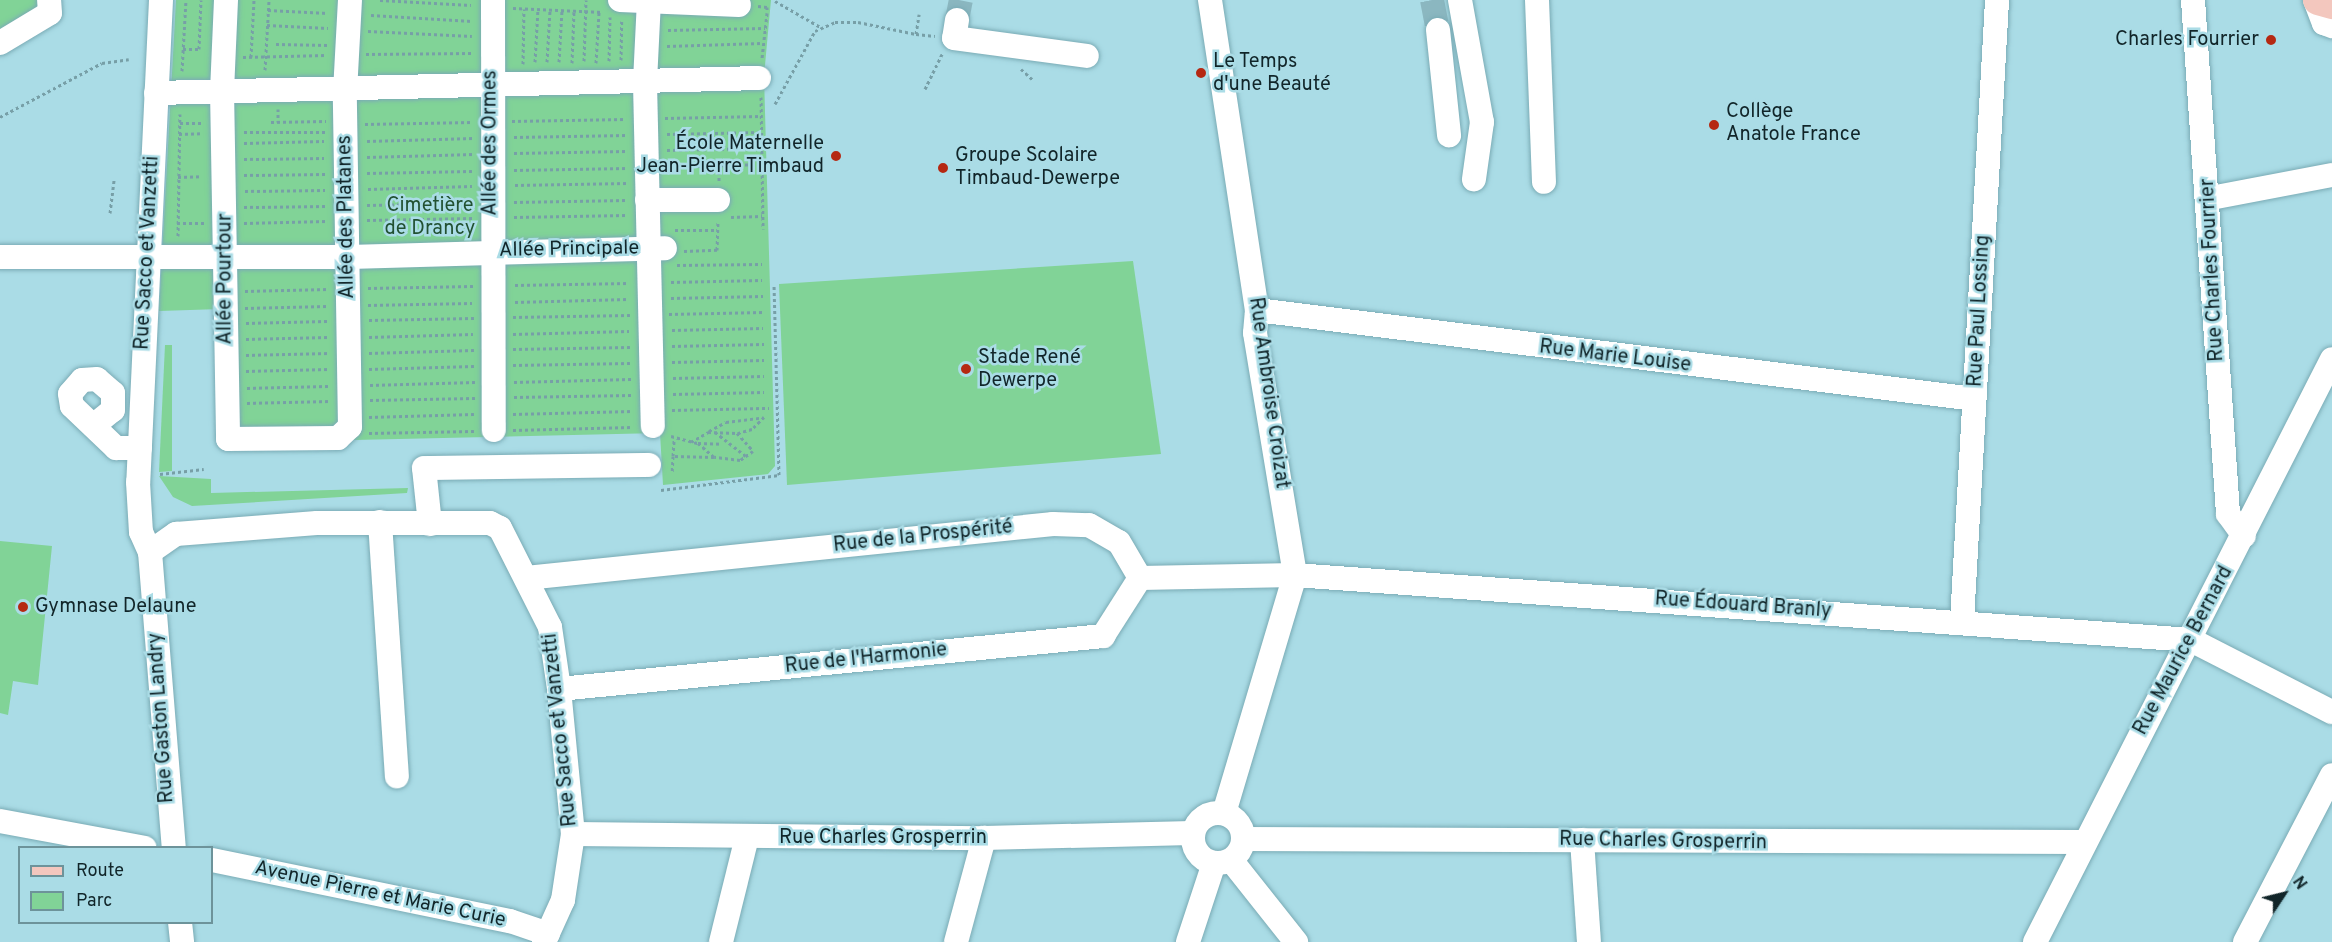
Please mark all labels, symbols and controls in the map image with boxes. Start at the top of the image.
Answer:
place label: Charles Fourrier [2115,28,2259,52]
marker: Charles Fourrier [2264,33,2278,47]
place label: Le Temps d'une Beauté [1213,50,1331,97]
marker: Le Temps d'une Beauté [1194,66,1208,80]
street label: Allée des Ormes [479,70,503,216]
place label: Collège Anatole France [1726,101,1861,148]
marker: Collège Anatole France [1707,118,1721,132]
place label: École Maternelle Jean-Pierre Timbaud [635,132,824,179]
street label: Allée des Platanes [334,135,360,299]
place label: Groupe Scolaire Timbaud-Dewerpe [955,144,1120,191]
marker: École Maternelle Jean-Pierre Timbaud [829,149,843,163]
street label: Rue Sacco et Vanzetti [131,155,165,351]
marker: Groupe Scolaire Timbaud-Dewerpe [936,161,950,175]
street label: Rue Charles Fourrier [2196,178,2230,362]
park label: Cimetière de Drancy [385,195,475,242]
street label: Allée Pourtour [214,213,238,345]
street label: Rue Paul Lossing [1964,234,1996,388]
street label: Allée Principale [499,237,639,263]
street label: Rue Ambroise Croizat [1243,295,1293,491]
street label: Rue Marie Louise [1538,336,1692,378]
place label: Stade René Dewerpe [978,346,1081,393]
marker: Stade René Dewerpe [959,362,973,376]
street label: Rue de la Prospérité [832,516,1014,558]
street label: Rue Maurice Bernard [2129,562,2239,740]
street label: Rue Édouard Branly [1654,588,1832,624]
place label: Gymnase Delaune [35,595,197,619]
marker: Gymnase Delaune [16,600,30,614]
street label: Rue Gaston Landry [144,632,180,804]
street label: Rue Sacco et Vanzetti [539,632,583,828]
street label: Rue de l'Harmonie [784,639,948,679]
street label: Rue Charles Grosperrin [779,826,987,850]
street label: Rue Charles Grosperrin [1559,828,1767,856]
legend [18,846,213,924]
street label: Avenue Pierre et Marie Curie [252,857,508,933]
text: Route [76,860,124,883]
north arrow [2254,864,2314,924]
text: N [2287,873,2310,894]
text: Parc [76,890,112,913]

